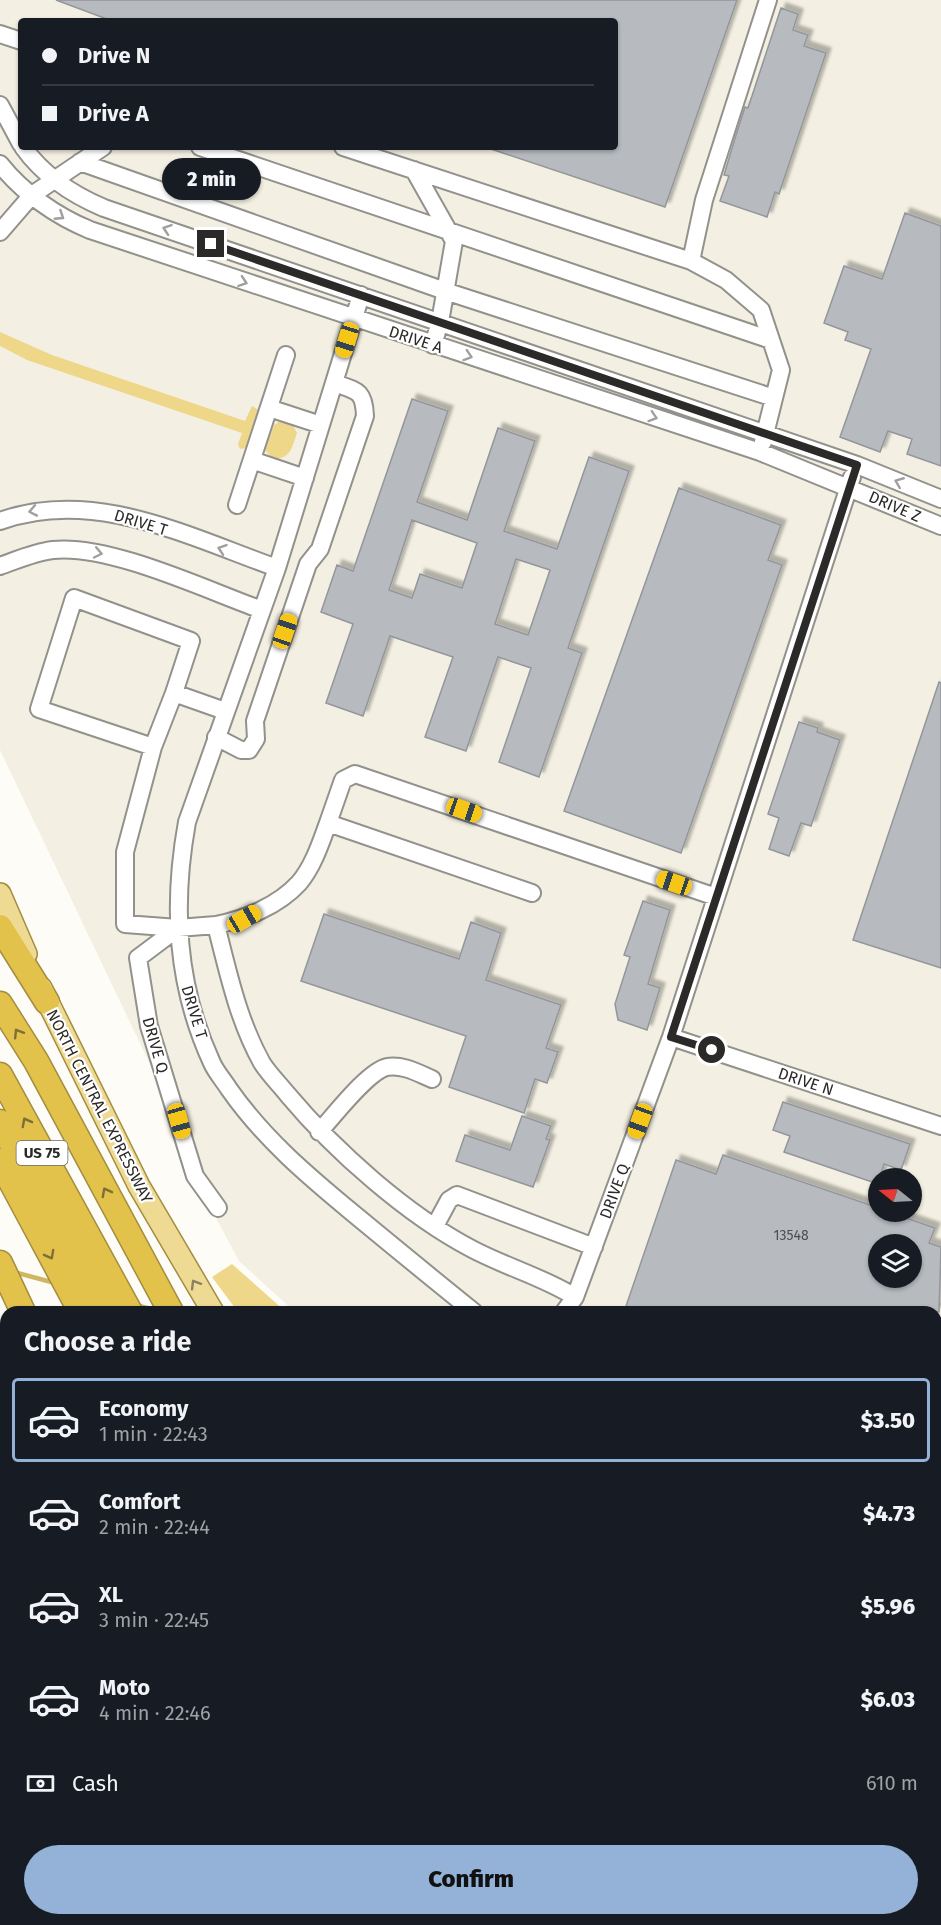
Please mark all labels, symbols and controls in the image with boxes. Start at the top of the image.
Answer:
text: Drive N [78,42,150,69]
text: Drive A [78,100,149,127]
callout: 2 min [162,157,260,199]
text: 2 min [187,167,236,191]
one-way arrow [54,208,64,220]
one-way arrow [162,224,173,236]
route end [197,230,224,257]
one-way arrow [237,274,248,287]
car [333,320,361,360]
street label: DRIVE A [386,322,446,357]
one-way arrow [462,349,473,362]
one-way arrow [647,410,658,422]
one-way arrow [894,477,905,489]
street label: DRIVE Z [866,487,924,526]
one-way arrow [28,504,38,517]
street label: DRIVE T [112,505,170,540]
one-way arrow [217,543,228,556]
one-way arrow [93,546,103,559]
car [271,611,299,651]
car [444,796,484,824]
car [654,869,694,897]
car [224,902,264,936]
street label: DRIVE T [177,983,212,1042]
street label: NORTH CENTRAL EXPRESSWAY [42,1006,157,1206]
street label: DRIVE Q [138,1015,173,1075]
one-way arrow [13,1029,25,1039]
route start [698,1036,725,1063]
street label: DRIVE N [776,1064,836,1099]
car [165,1101,193,1141]
car [625,1101,655,1141]
one-way arrow [22,1118,33,1128]
road number: US 75 [16,1141,68,1165]
street label: DRIVE Q [596,1161,633,1221]
north arrow [868,1168,922,1222]
map controls [868,1168,922,1288]
one-way arrow [102,1188,113,1198]
house number: 13548 [773,1227,809,1244]
button: layers [868,1234,922,1288]
one-way arrow [43,1249,54,1259]
one-way arrow [191,1280,203,1290]
text: Choose a ride [24,1326,191,1358]
icon: car [27,1393,81,1447]
text: Economy [99,1395,188,1422]
text: $3.50 [861,1407,915,1434]
text: 1 min · 22:43 [99,1422,208,1446]
icon: car [27,1486,81,1540]
text: Comfort [99,1488,180,1515]
text: $4.73 [863,1500,915,1527]
text: 2 min · 22:44 [99,1515,210,1539]
icon: car [27,1579,81,1633]
text: XL [99,1581,123,1608]
text: $5.96 [861,1593,915,1620]
text: 3 min · 22:45 [99,1608,209,1632]
icon: car [27,1672,81,1726]
text: Moto [99,1674,150,1701]
text: $6.03 [861,1686,915,1713]
text: 4 min · 22:46 [99,1701,211,1725]
icon: cash [24,1767,57,1800]
text: Cash [72,1770,119,1797]
text: 610 m [866,1771,918,1795]
button: Confirm [24,1845,918,1914]

